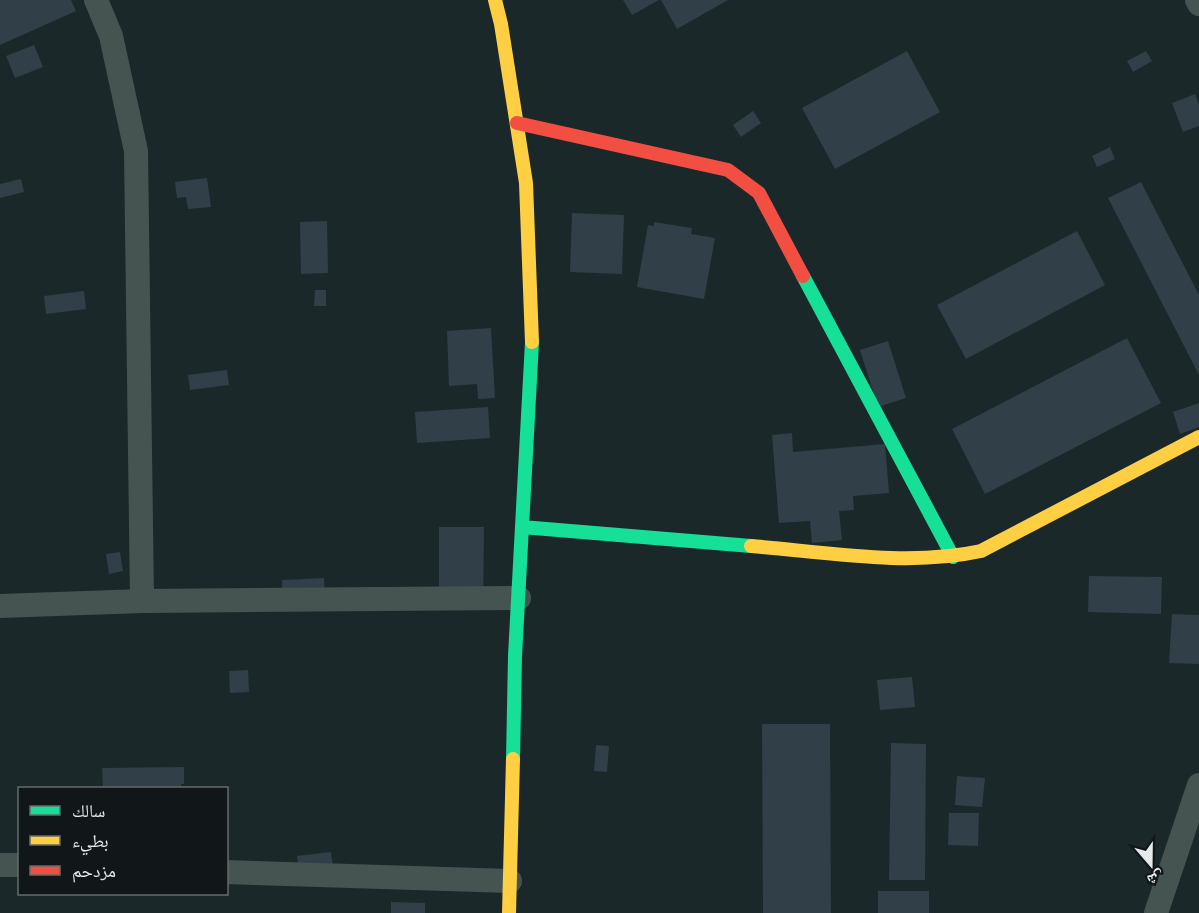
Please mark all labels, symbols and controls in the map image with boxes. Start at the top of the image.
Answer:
legend [18,787,228,895]
text: سالك [72,800,105,820]
text: بطيء [72,830,109,856]
north arrow [1121,835,1181,895]
text: مزدحم [72,860,116,883]
text: ش [1145,867,1167,890]

